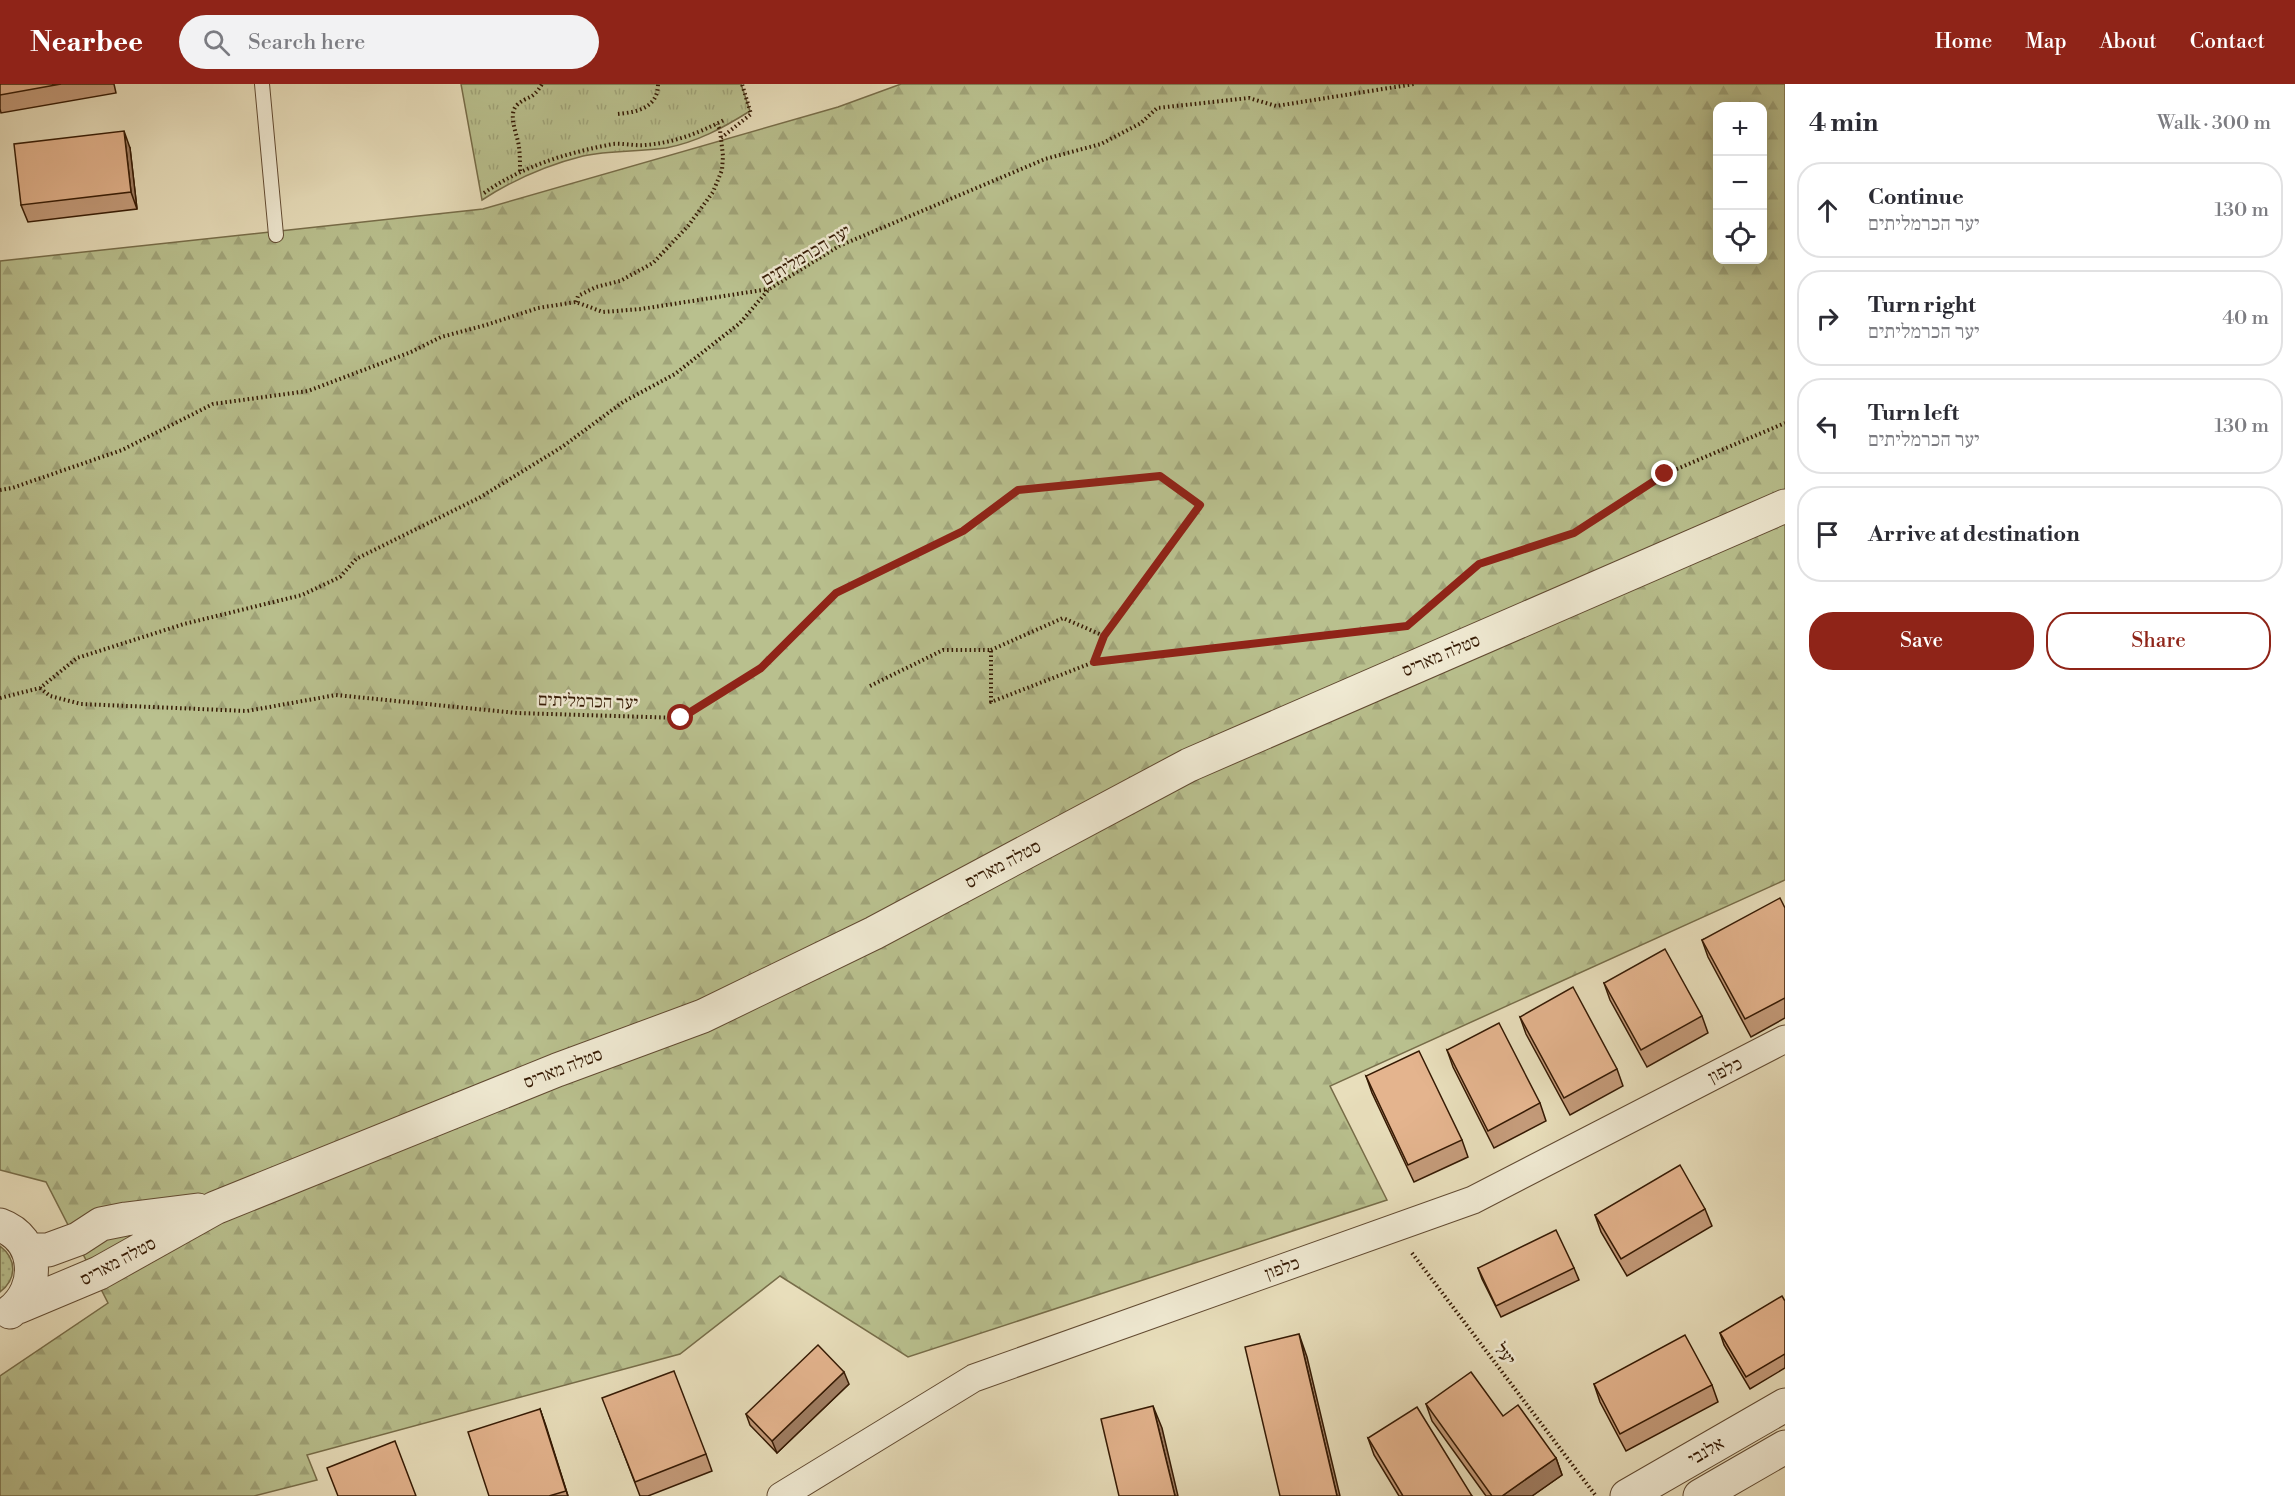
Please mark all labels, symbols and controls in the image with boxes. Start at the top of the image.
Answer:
search box [179,15,599,69]
text: Nearbee [30,25,143,60]
icon: search [200,26,233,59]
text: Search here [248,29,365,56]
text: Home [1935,29,1992,55]
text: Map [2025,29,2067,55]
text: About [2100,29,2157,55]
text: Contact [2190,29,2265,55]
map controls [1713,102,1767,264]
button: + [1713,102,1767,156]
text: 4 min [1809,107,1879,139]
text: Walk · 300 m [2157,111,2271,136]
button: − [1713,156,1767,210]
text: Continue [1868,184,1964,211]
icon: ahead [1811,194,1844,227]
text: 130 m [2214,198,2269,223]
button: locate [1713,210,1767,264]
text: יער הכרמליתים [1868,212,1979,237]
street label: יער הכרמליתים [757,220,855,291]
text: Turn right [1868,292,1976,319]
icon: right [1811,302,1844,335]
text: 40 m [2222,306,2269,331]
text: יער הכרמליתים [1868,320,1979,345]
text: Turn left [1868,400,1959,427]
icon: left [1811,410,1844,443]
text: 130 m [2214,414,2269,439]
text: יער הכרמליתים [1868,428,1979,453]
route end [1651,460,1677,486]
icon: arrive [1811,518,1844,551]
text: Arrive at destination [1868,521,2080,548]
button: Save [1809,612,2034,670]
button: Share [2046,612,2271,670]
street label: סטלה מאריס [1399,629,1484,682]
street label: יער הכרמליתים [537,688,639,715]
route start [667,704,693,730]
street label: סטלה מאריס [961,835,1045,894]
street label: סטלה מאריס [520,1043,606,1094]
street label: כלפון [1704,1052,1746,1089]
street label: סטלה מאריס [76,1232,160,1291]
street label: כלפון [1262,1252,1303,1285]
street label: יעל [1489,1339,1521,1370]
street label: אלנבי [1684,1432,1728,1471]

